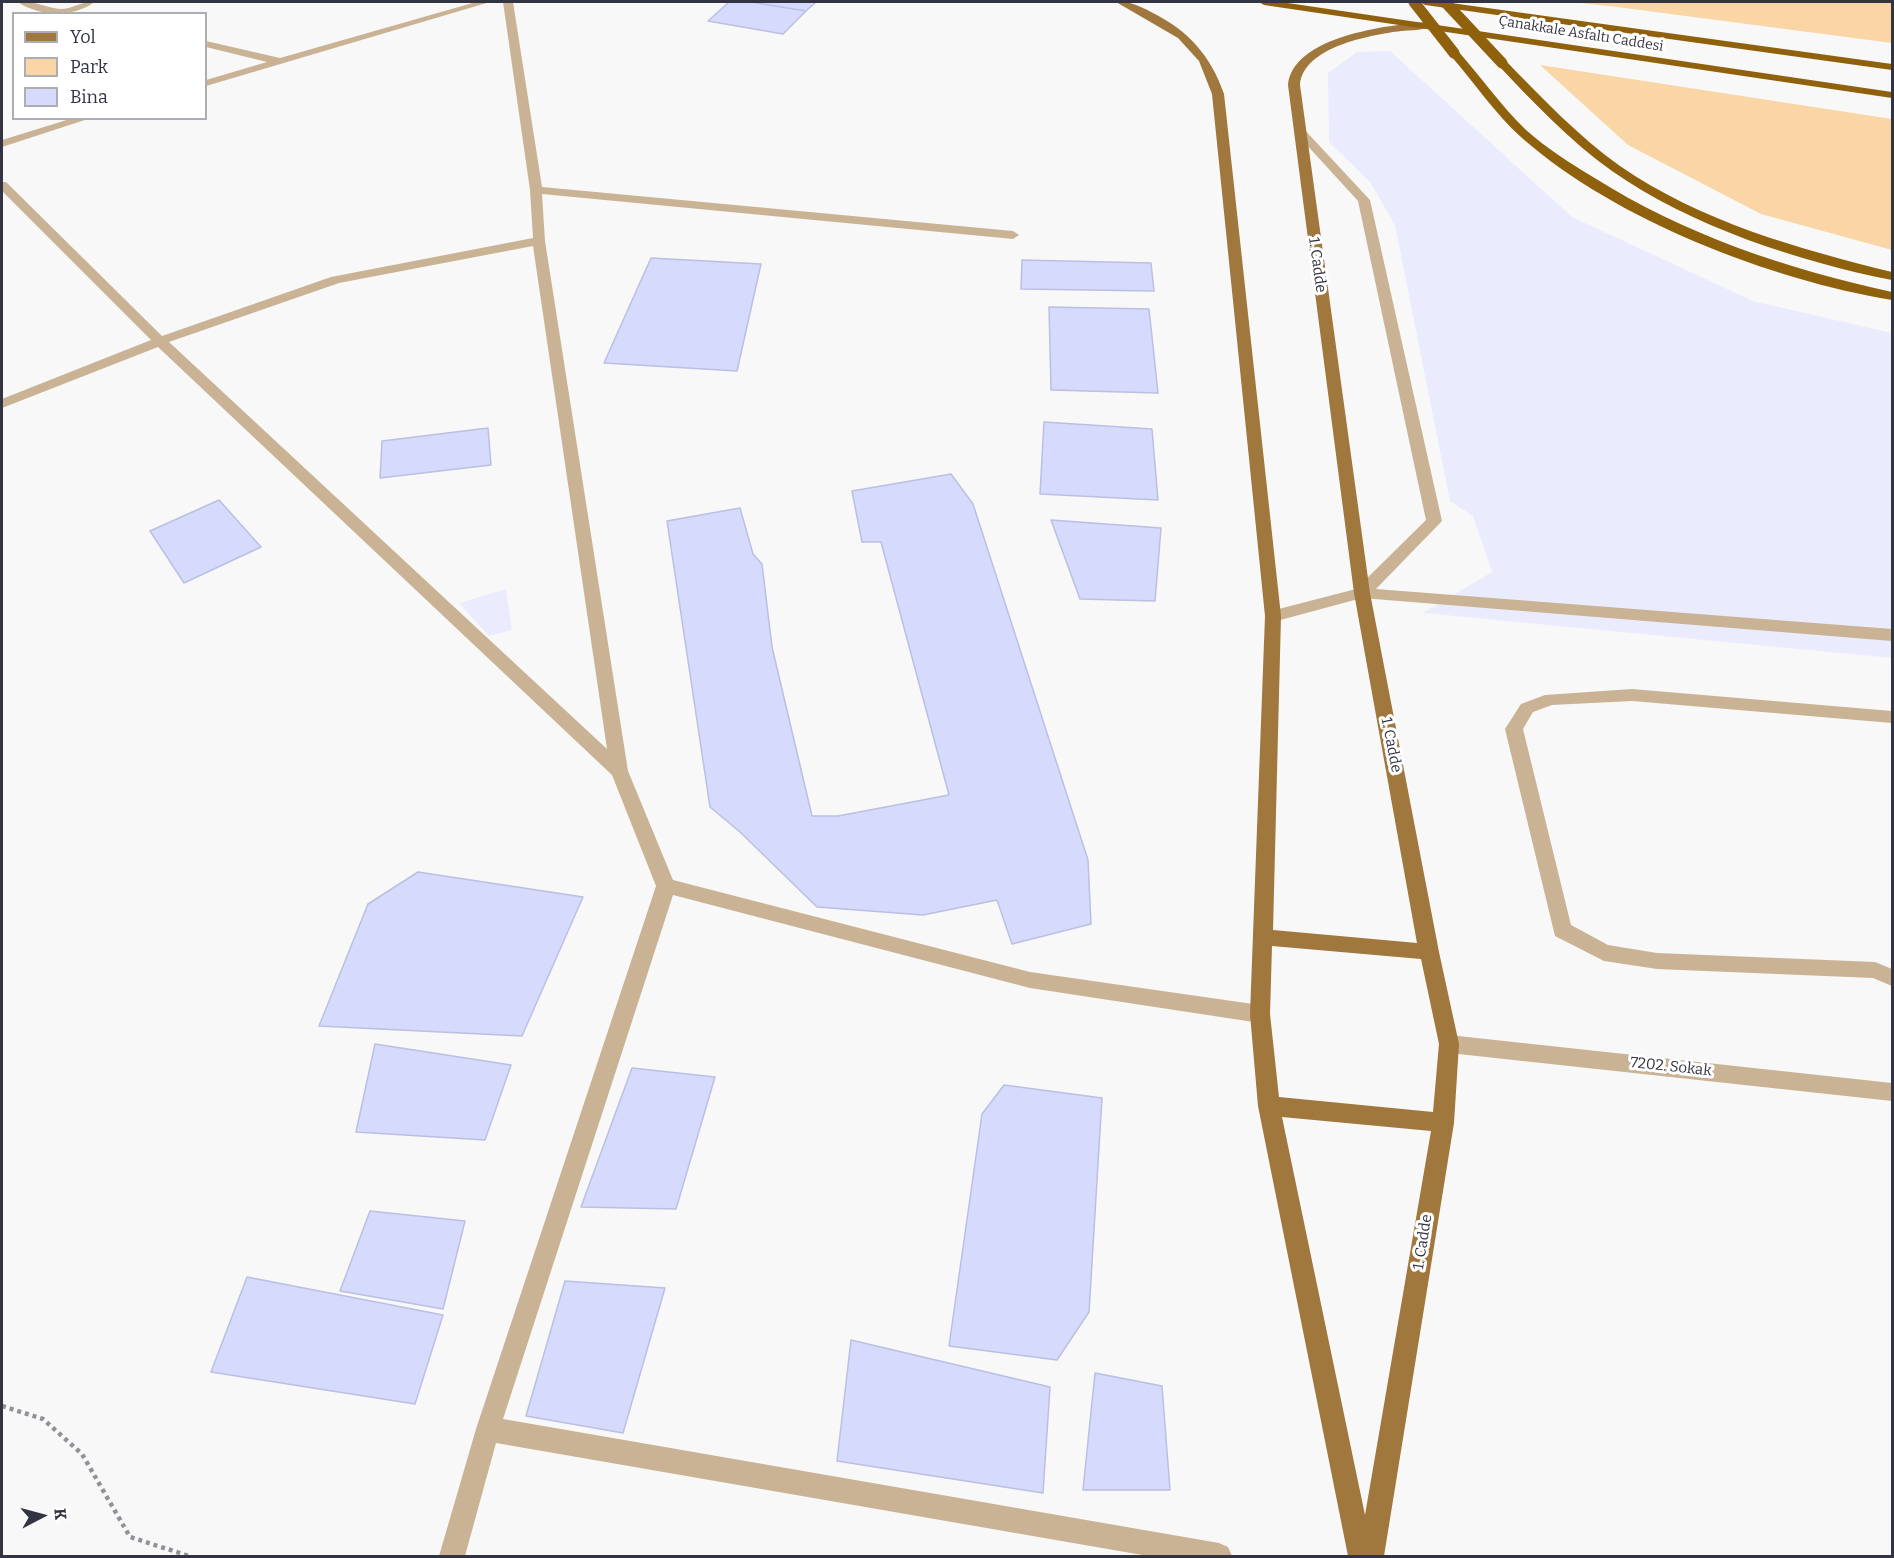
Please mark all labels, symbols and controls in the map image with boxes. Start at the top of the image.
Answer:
legend [12,12,207,120]
street label: Çanakkale Asfaltı Caddesi [1497,13,1665,55]
text: Yol [70,26,96,48]
text: Park [70,56,108,78]
text: Bina [70,86,108,108]
street label: 1. Cadde [1304,236,1330,294]
street label: 1. Cadde [1377,716,1405,774]
street label: 7202. Sokak [1629,1054,1713,1080]
street label: 1. Cadde [1410,1213,1436,1271]
north arrow [12,1486,72,1546]
text: K [50,1507,70,1521]

